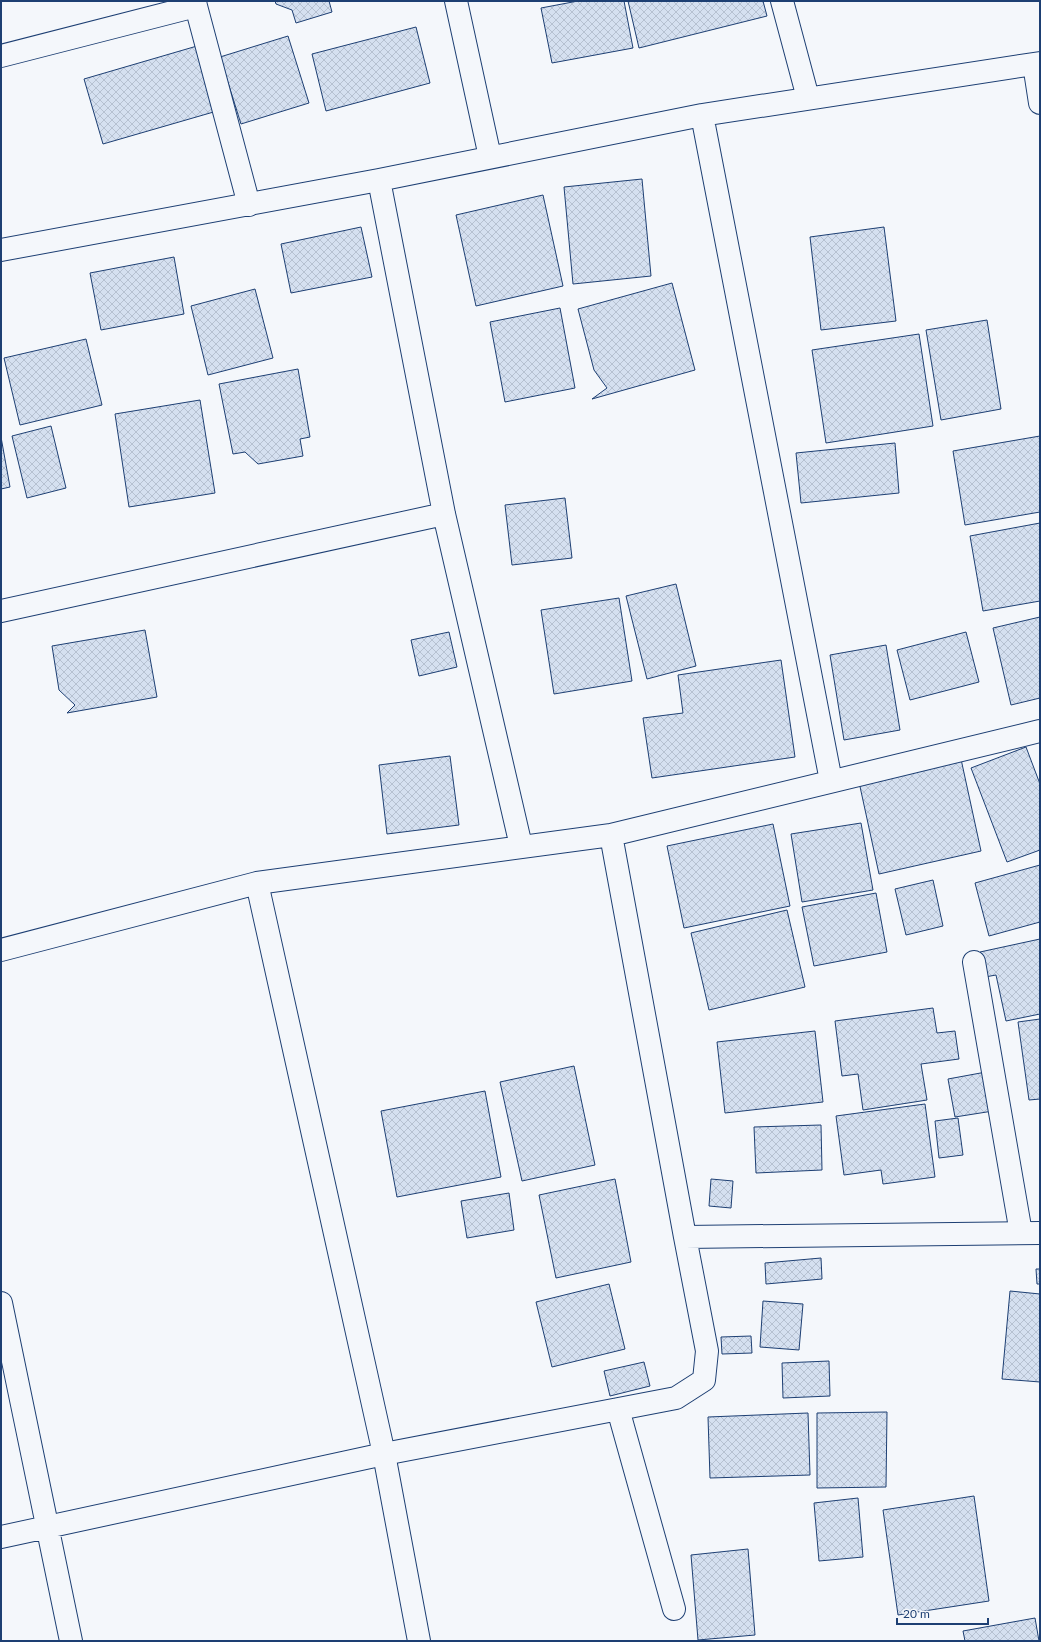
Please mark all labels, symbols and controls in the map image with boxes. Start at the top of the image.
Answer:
scale bar [897,1600,988,1626]
text: 20 m [903,1606,930,1621]

